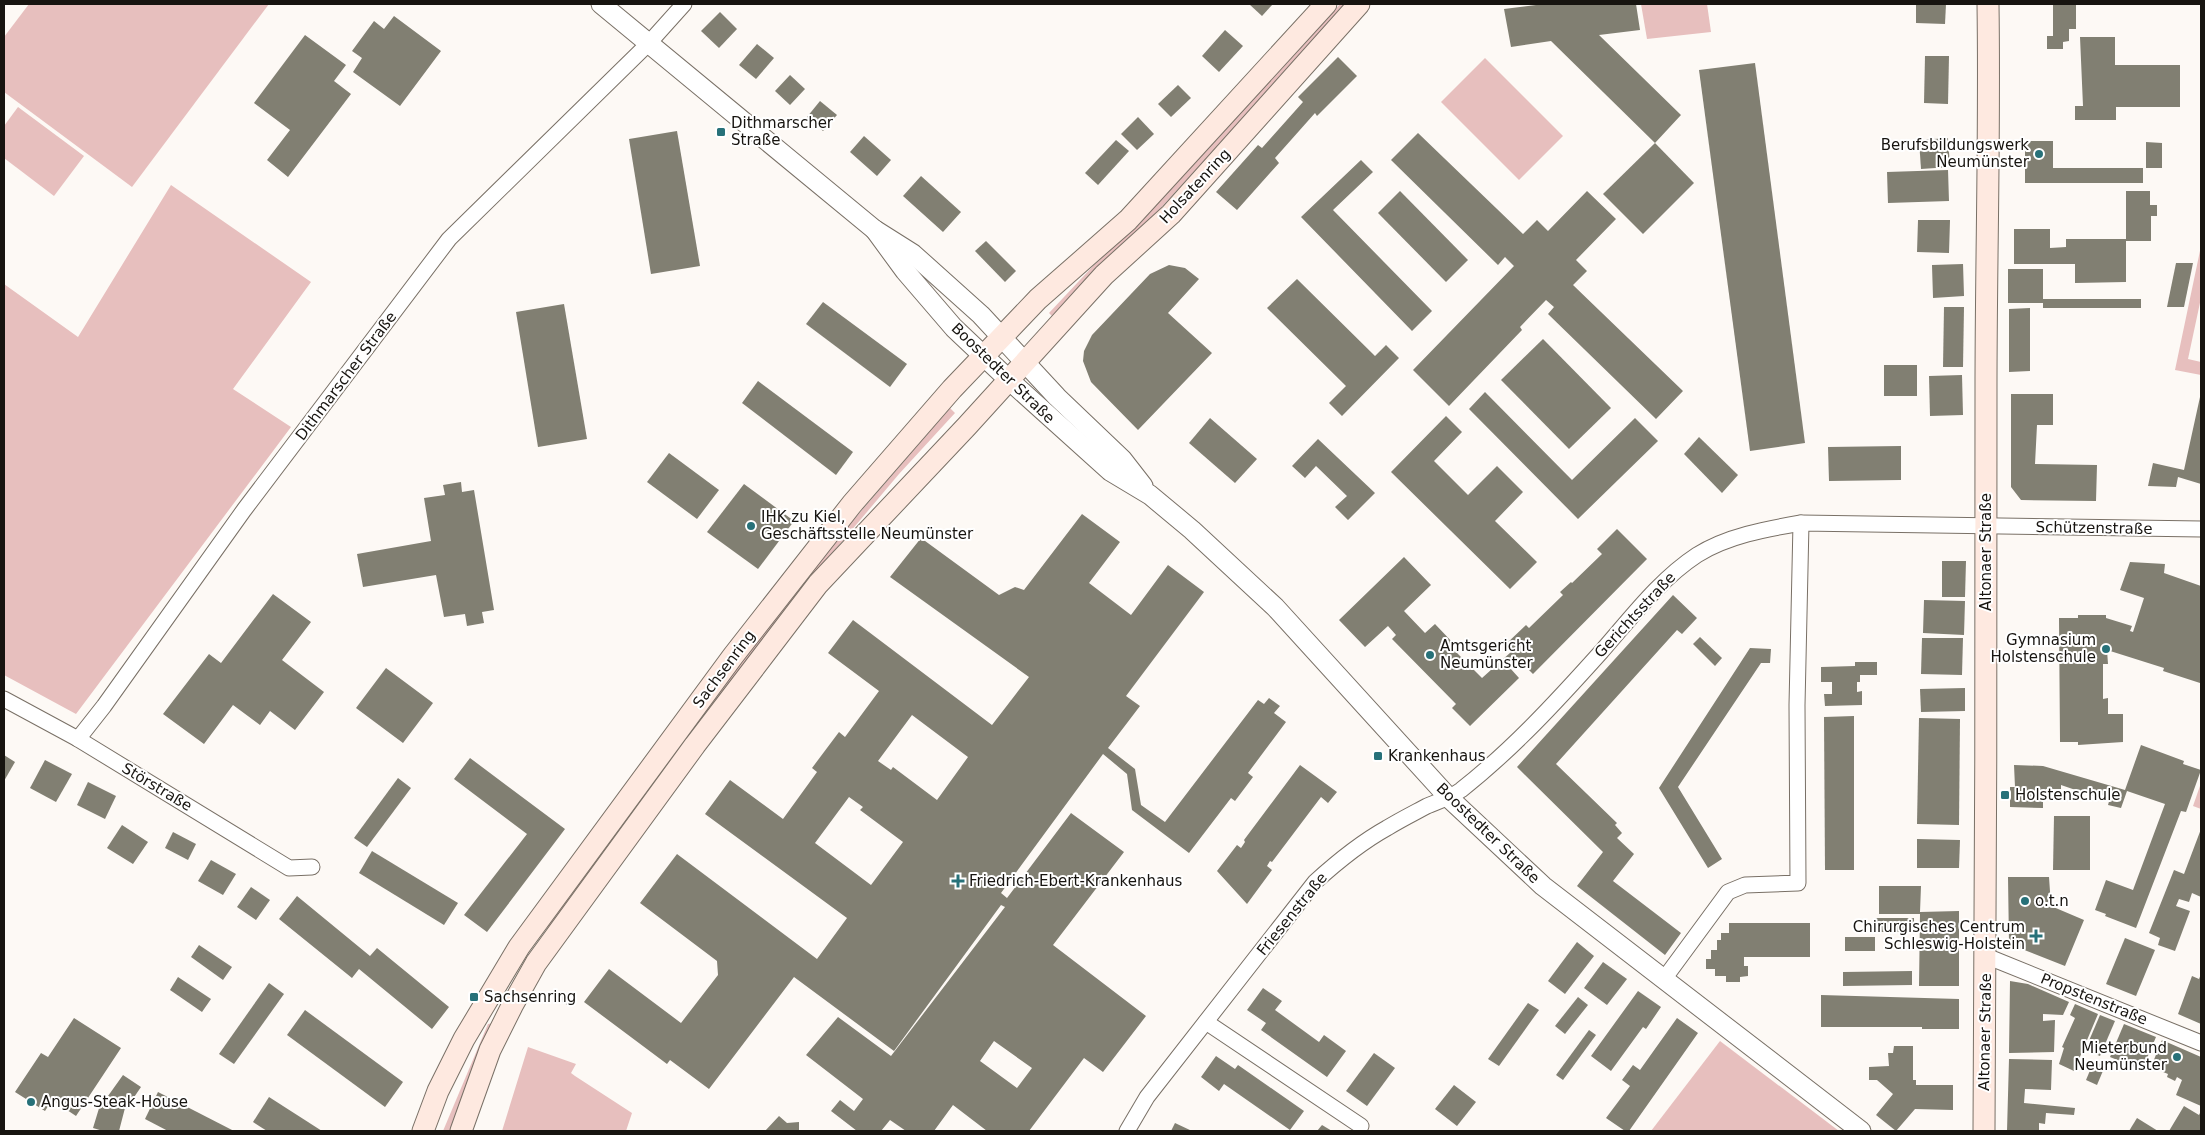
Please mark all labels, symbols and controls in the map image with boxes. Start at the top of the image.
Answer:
place label: Dithmarscher Straße [731,114,834,149]
marker: Dithmarscher Straße [715,126,727,138]
place label: Berufsbildungswerk Neumünster [1881,136,2030,171]
street label: Holsatenring [1156,145,1234,227]
marker: Berufsbildungswerk Neumünster [2033,148,2045,160]
street label: Dithmarscher Straße [292,308,400,444]
street label: Boostedter Straße [948,319,1058,427]
street label: Altonaer Straße [1977,493,1995,611]
place label: IHK zu Kiel, Geschäftsstelle Neumünster [761,508,974,543]
street label: Schützenstraße [2035,518,2153,538]
marker: IHK zu Kiel, Geschäftsstelle Neumünster [745,520,757,532]
street label: Gerichtsstraße [1591,569,1679,661]
street label: Sachsenring [689,627,759,711]
place label: Gymnasium Holstenschule [1990,631,2096,666]
place label: Amtsgericht Neumünster [1440,637,1534,672]
marker: Gymnasium Holstenschule [2100,643,2112,655]
marker: Amtsgericht Neumünster [1424,649,1436,661]
place label: Krankenhaus [1388,747,1486,765]
marker: Krankenhaus [1372,750,1384,762]
street label: Störstraße [119,759,195,815]
street label: Boostedter Straße [1433,779,1543,887]
place label: Holstenschule [2015,786,2121,804]
marker: Holstenschule [1999,789,2011,801]
street label: Friesenstraße [1253,869,1331,959]
place label: Friedrich-Ebert-Krankenhaus [969,872,1183,890]
marker: Friedrich-Ebert-Krankenhaus [951,874,965,888]
place label: o.t.n [2035,892,2069,910]
marker: o.t.n [2019,895,2031,907]
place label: Chirurgisches Centrum Schleswig-Holstein [1853,918,2025,953]
marker: Chirurgisches Centrum Schleswig-Holstein [2029,929,2043,943]
street label: Propstenstraße [2038,969,2150,1029]
street label: Altonaer Straße [1975,973,1995,1091]
place label: Sachsenring [484,988,576,1006]
marker: Sachsenring [468,991,480,1003]
place label: Mieterbund Neumünster [2074,1039,2168,1074]
marker: Mieterbund Neumünster [2171,1051,2183,1063]
place label: Angus-Steak-House [41,1093,188,1111]
marker: Angus-Steak-House [25,1096,37,1108]

